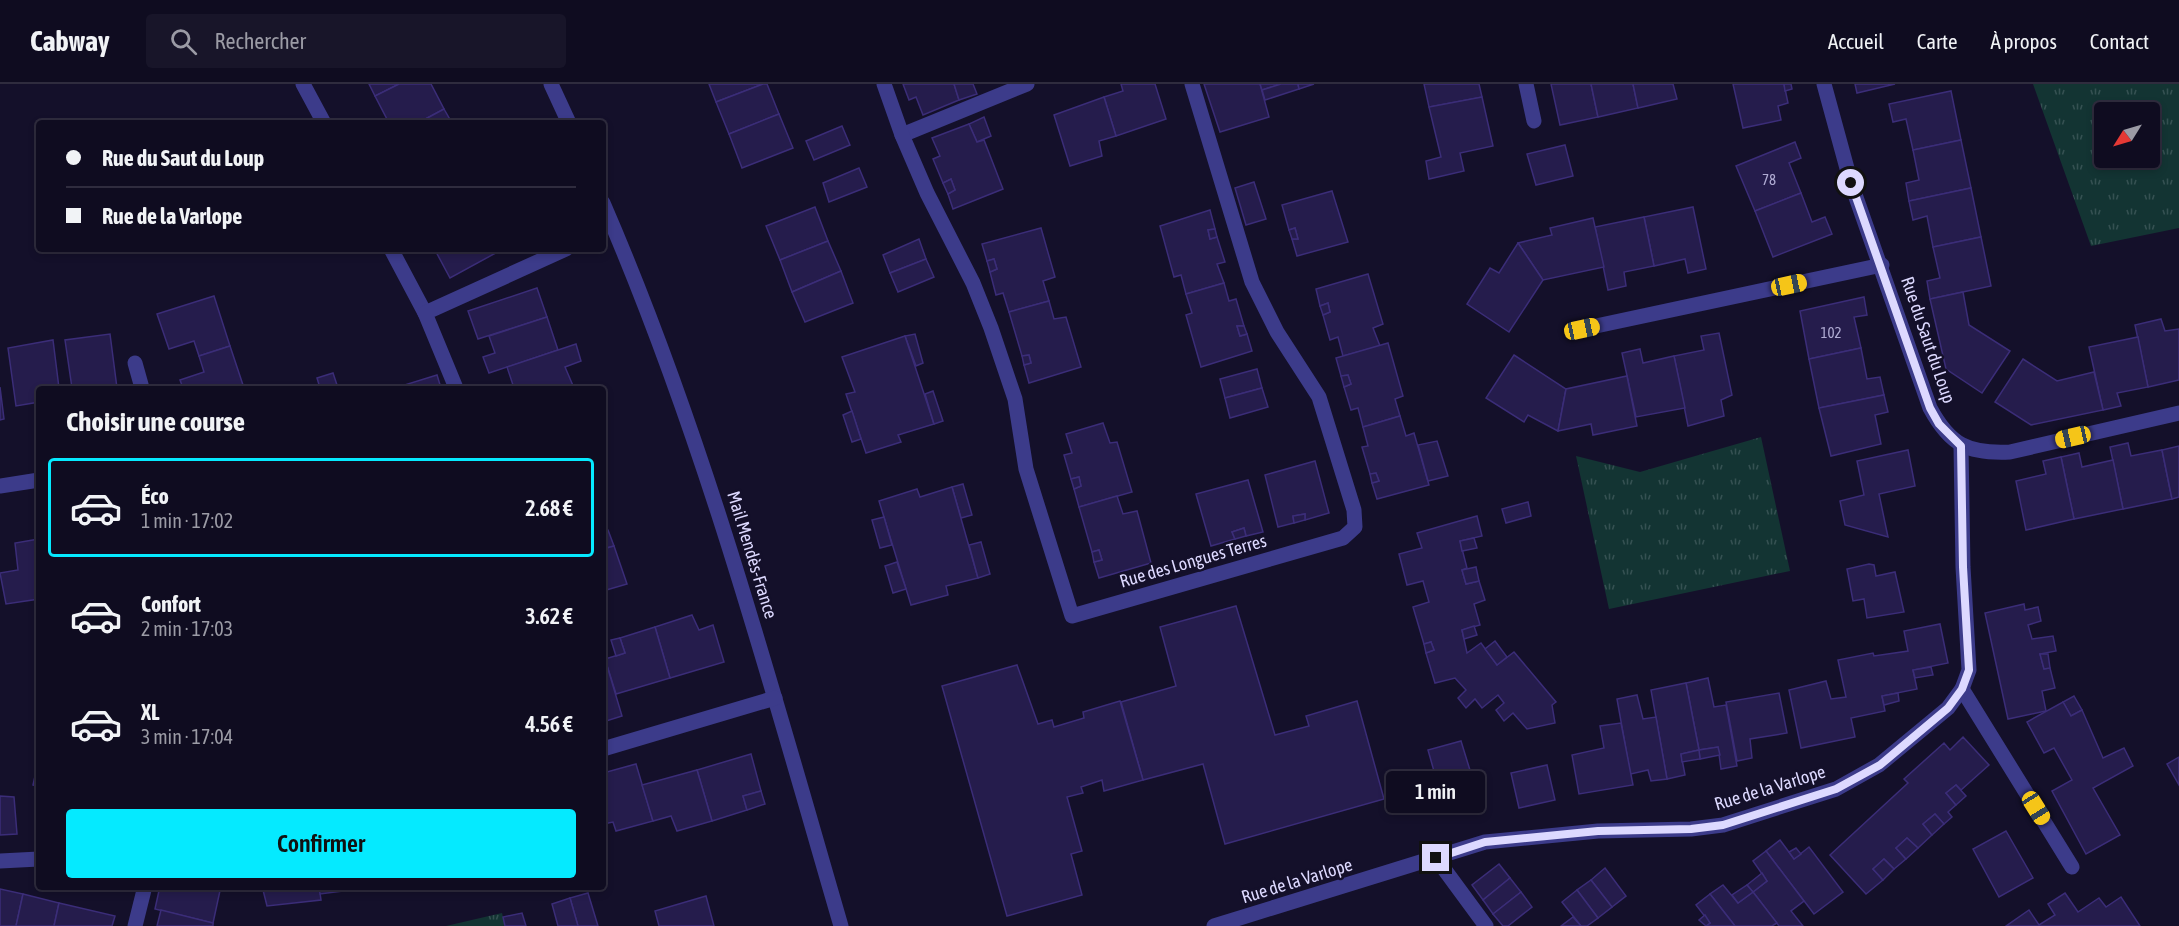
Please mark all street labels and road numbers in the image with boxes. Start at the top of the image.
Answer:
street label: Rue du Saut du Loup [1897,274,1960,406]
street label: Mail Mendès-France [723,489,782,621]
street label: Rue des Longues Terres [1117,530,1269,592]
street label: Rue de la Varlope [1712,761,1828,814]
street label: Rue de la Varlope [1239,854,1355,907]

